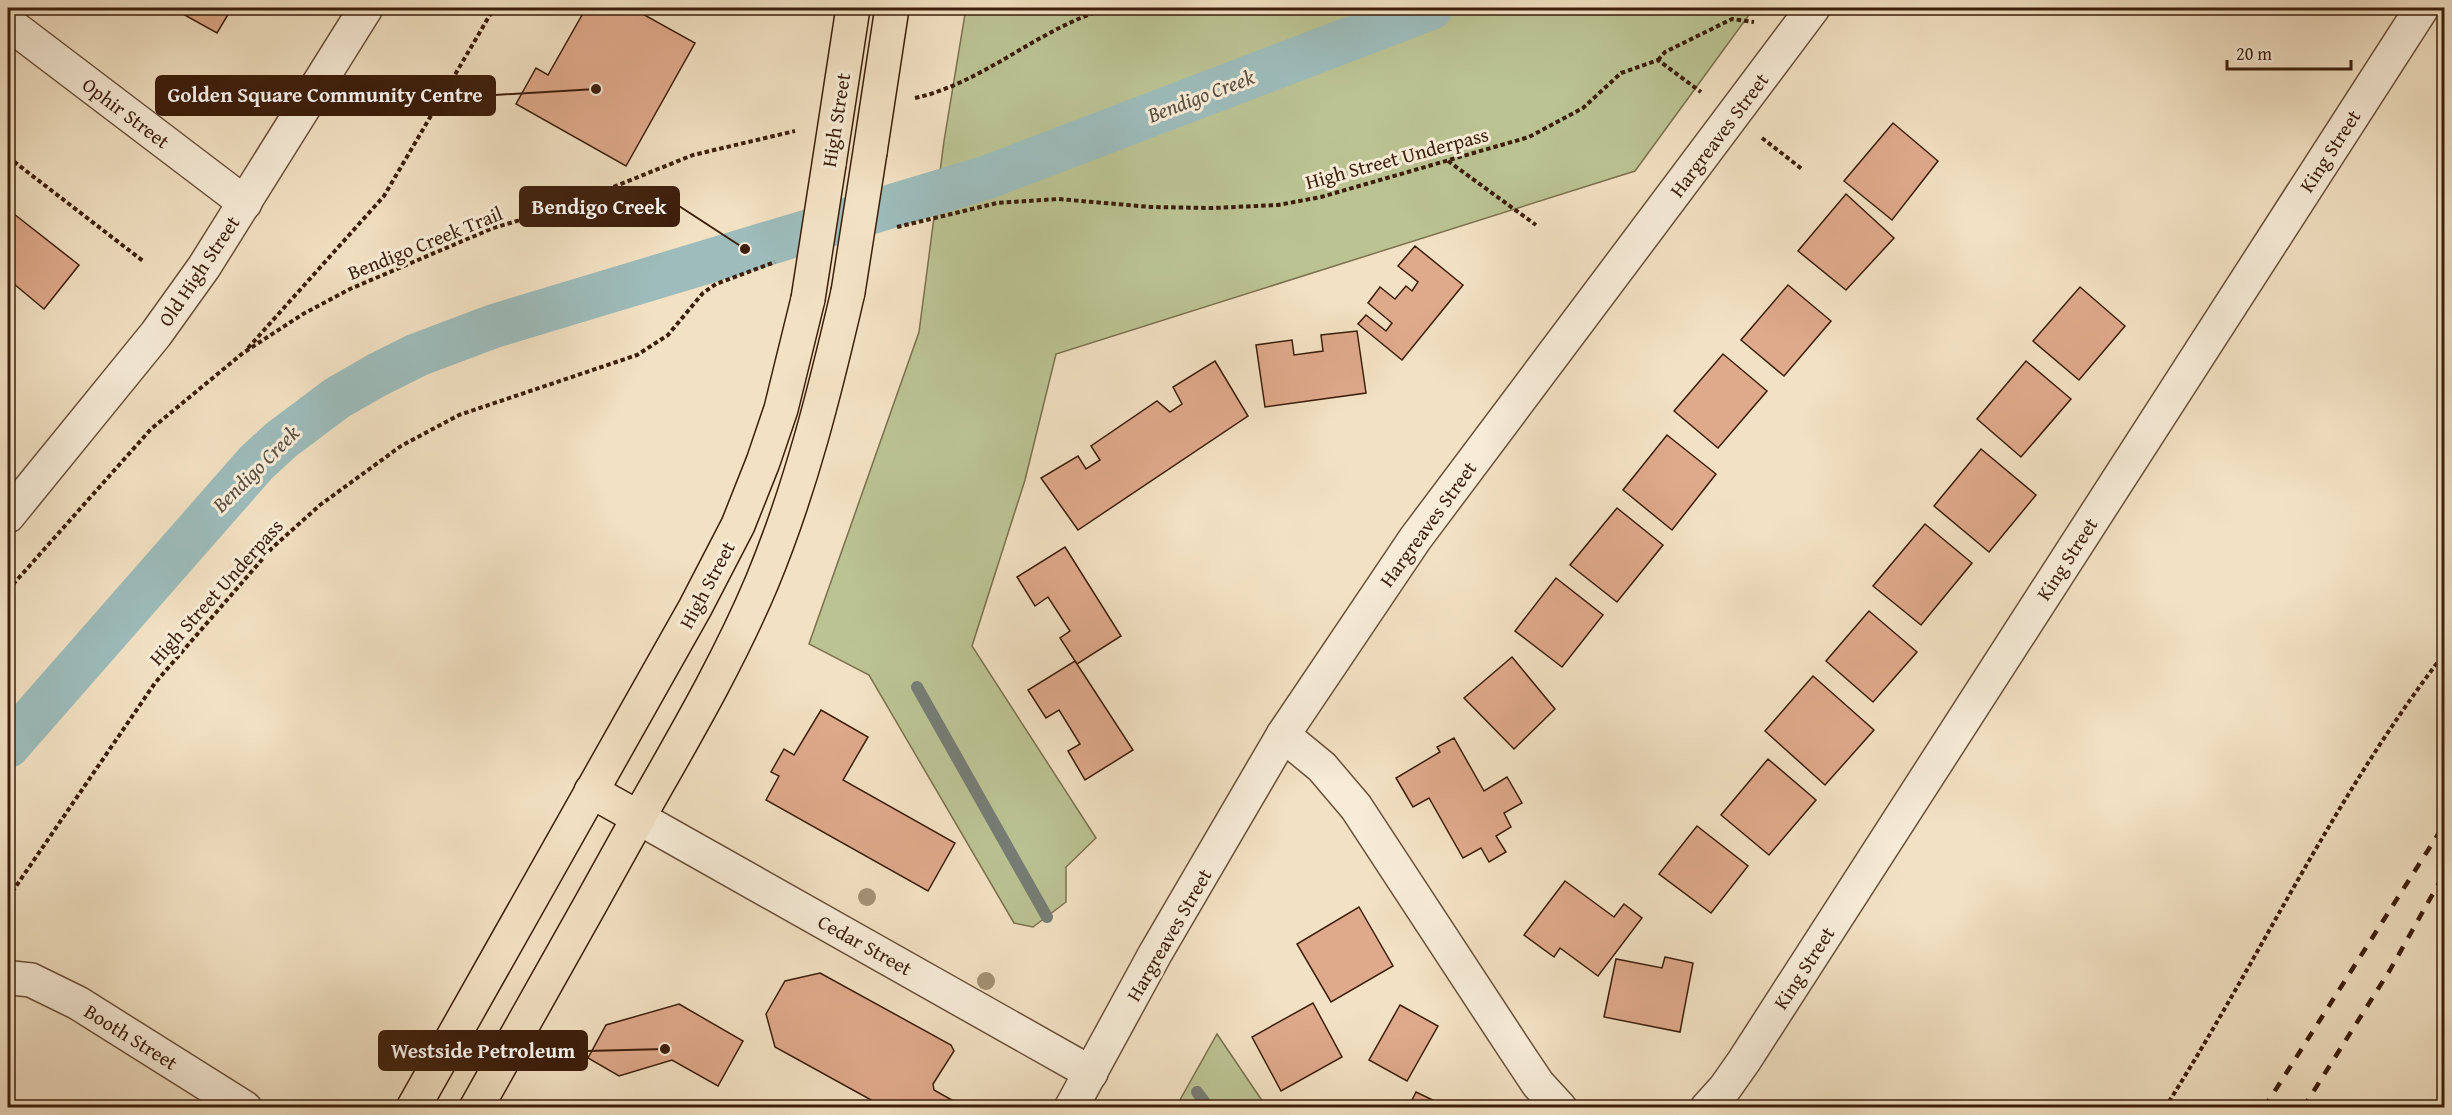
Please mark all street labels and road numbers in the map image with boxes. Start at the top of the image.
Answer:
street label: Hargreaves Street [1662,66,1775,203]
street label: Ophir Street [76,70,176,155]
street label: High Street [814,71,857,169]
street label: King Street [2292,104,2367,198]
street label: High Street Underpass [1302,119,1492,196]
street label: Bendigo Creek Trail [343,198,507,287]
street label: Old High Street [151,210,246,332]
street label: Hargreaves Street [1372,455,1483,593]
street label: High Street Underpass [142,512,289,671]
street label: King Street [2029,512,2104,606]
street label: High Street [671,536,742,634]
street label: Hargreaves Street [1119,863,1218,1007]
street label: Cedar Street [813,907,918,982]
street label: King Street [1766,921,1841,1015]
street label: Booth Street [79,996,183,1077]

